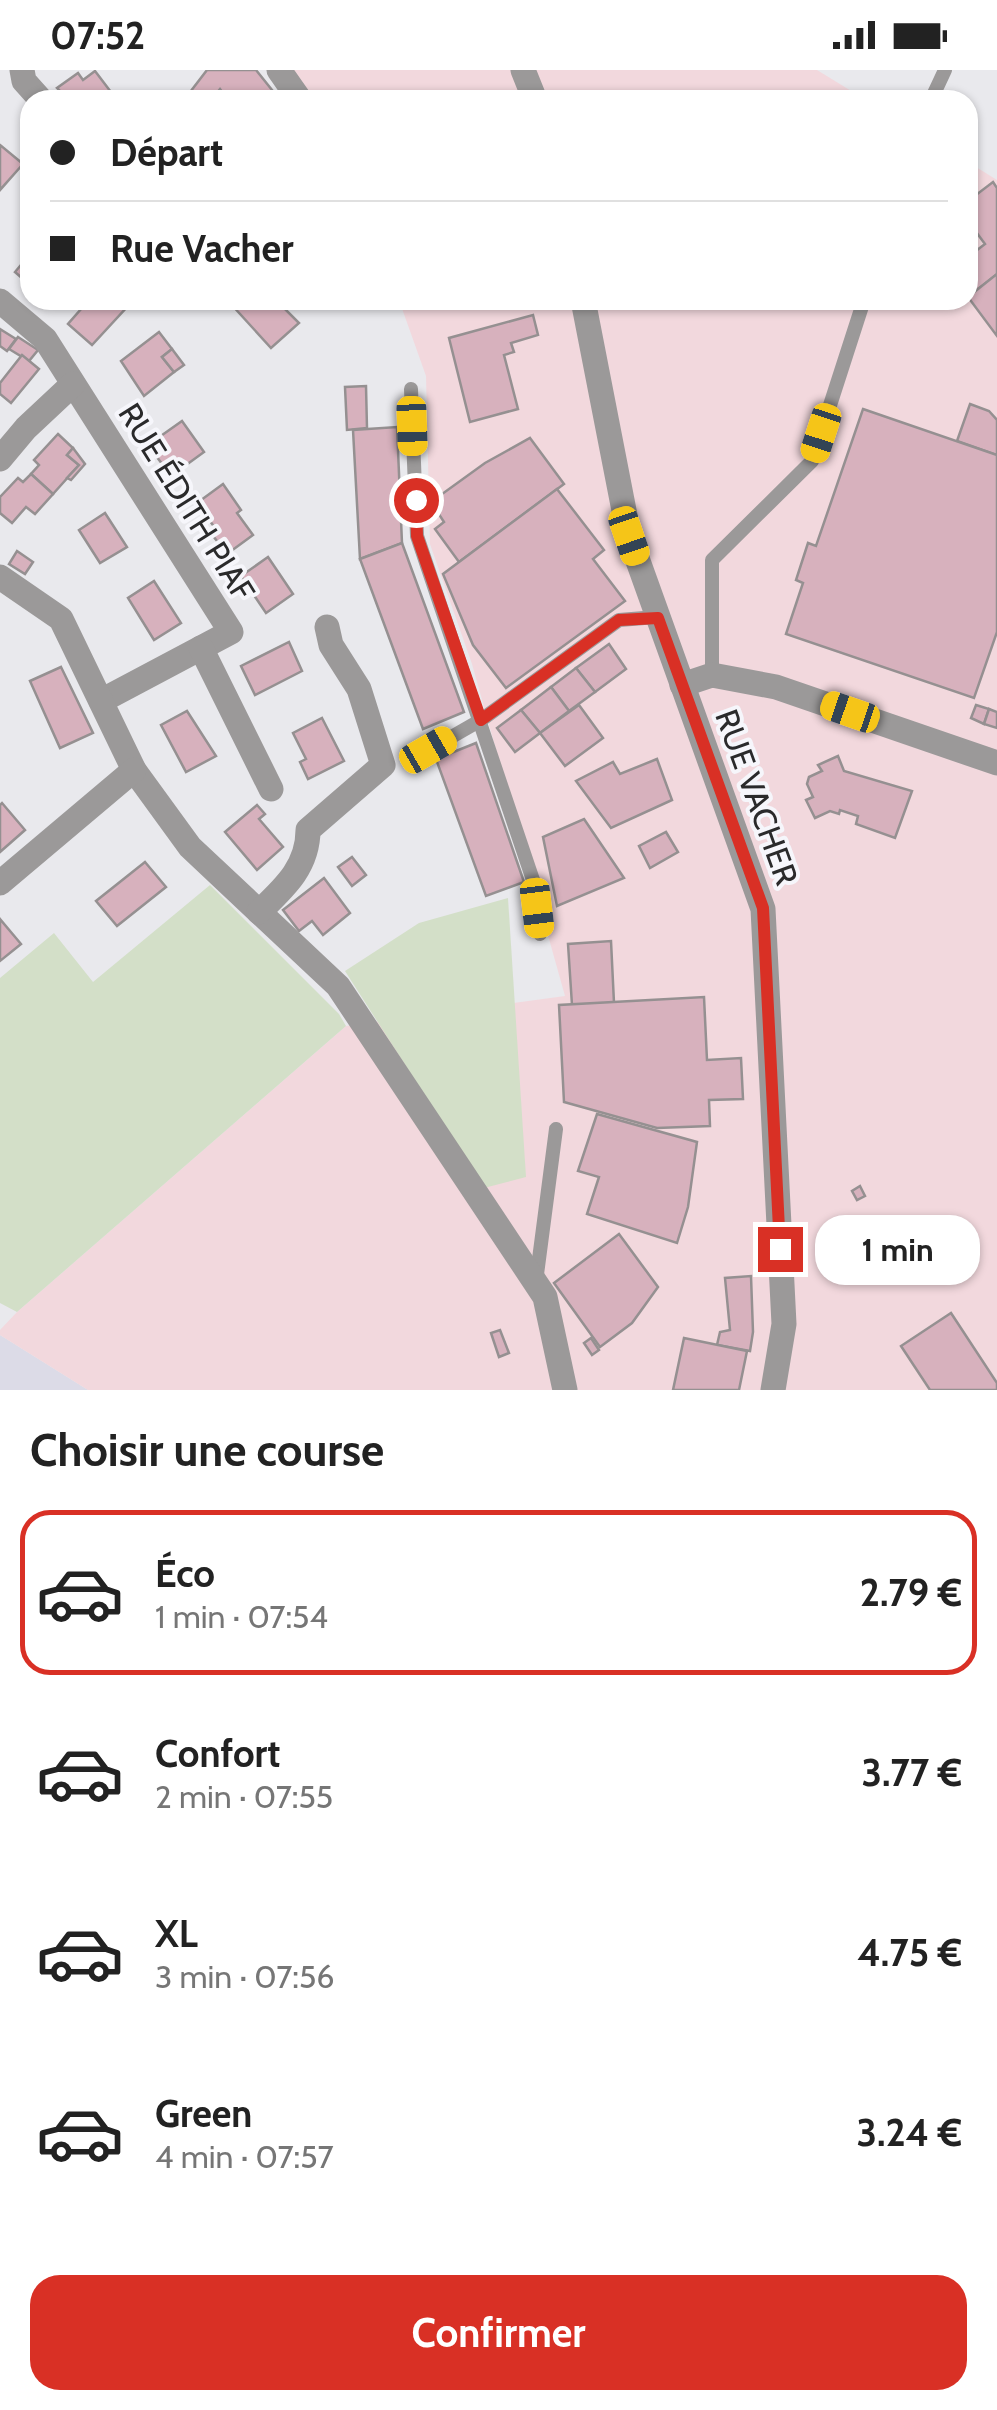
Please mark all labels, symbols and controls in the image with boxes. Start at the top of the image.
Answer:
text: 07:52 [50,12,145,59]
text: Départ [110,129,223,176]
text: Rue Vacher [110,225,294,272]
car [396,395,428,457]
street label: RUE ÉDITH PIAF [110,396,264,609]
car [797,400,845,466]
route start [394,478,439,523]
car [605,503,653,569]
car [817,688,883,736]
street label: RUE VACHER [707,704,807,890]
car [395,722,461,778]
car [518,876,556,940]
callout: 1 min [815,1214,980,1284]
route end [758,1227,803,1272]
text: 1 min [861,1230,934,1269]
text: Choisir une course [30,1423,384,1477]
icon: car [35,1548,125,1638]
text: Éco [155,1550,215,1597]
text: 2.79 € [860,1569,962,1616]
text: 1 min · 07:54 [155,1597,328,1636]
icon: car [35,1728,125,1818]
text: Confort [155,1730,280,1777]
text: 3.77 € [861,1749,962,1796]
text: 2 min · 07:55 [155,1777,333,1816]
icon: car [35,1908,125,1998]
text: XL [155,1910,198,1957]
text: 4.75 € [857,1929,962,1976]
text: 3 min · 07:56 [155,1957,335,1996]
icon: car [35,2088,125,2178]
text: Green [155,2090,252,2137]
text: 3.24 € [856,2109,962,2156]
text: 4 min · 07:57 [155,2137,334,2176]
button: Confirmer [30,2275,967,2390]

